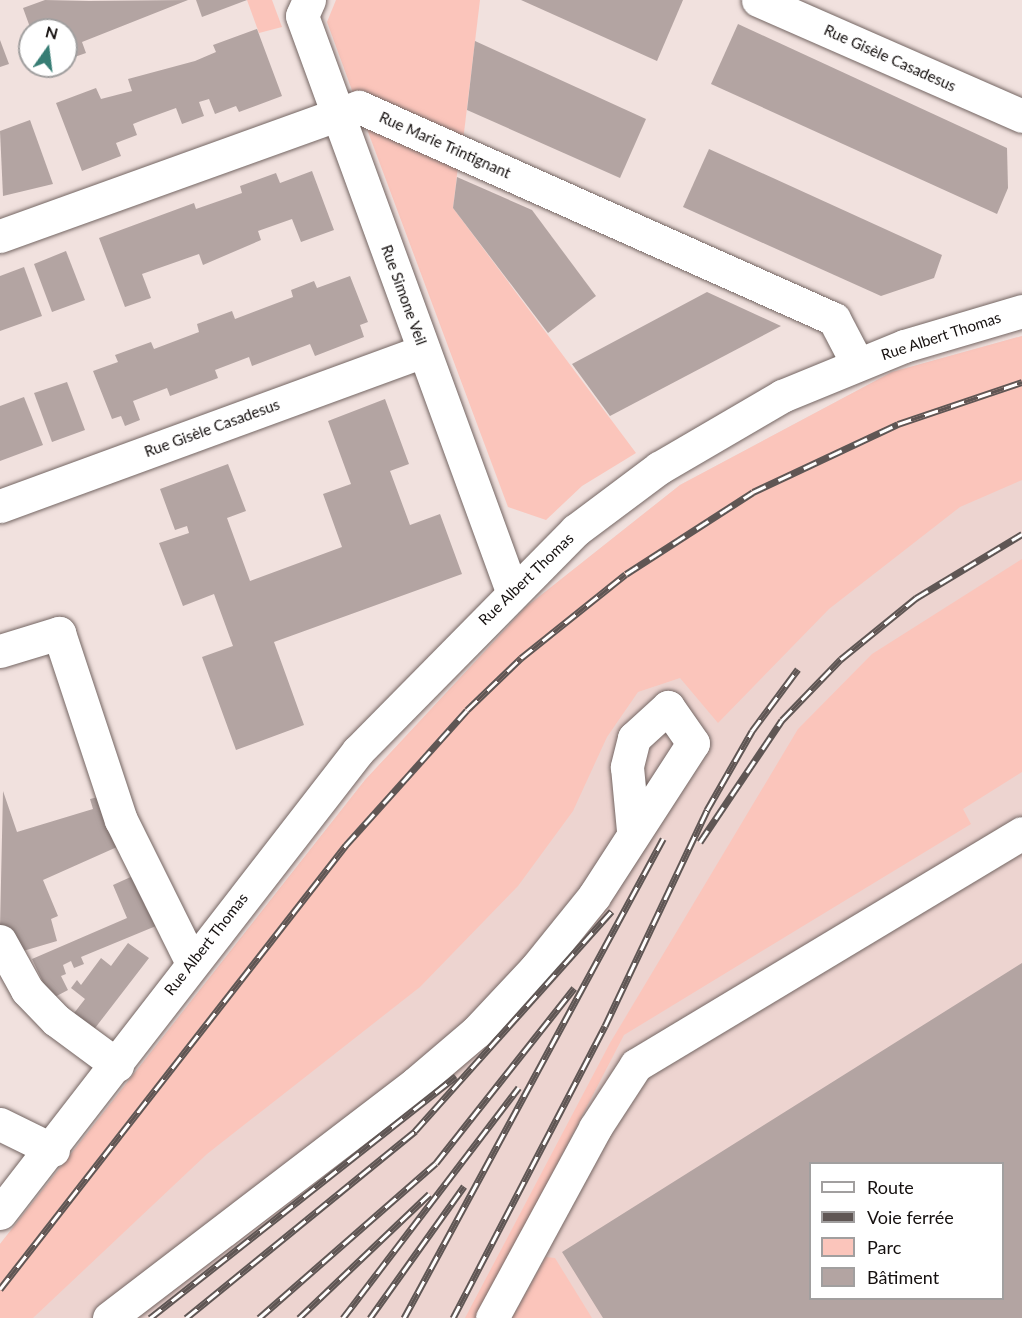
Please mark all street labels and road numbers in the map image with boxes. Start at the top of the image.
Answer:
street label: Rue Gisèle Casadesus [821,21,959,95]
street label: Rue Marie Trintignant [376,108,514,182]
street label: Rue Simone Veil [377,242,431,348]
street label: Rue Albert Thomas [878,308,1004,364]
street label: Rue Gisèle Casadesus [142,395,282,461]
street label: Rue Albert Thomas [475,529,577,629]
street label: Rue Albert Thomas [160,889,252,999]

